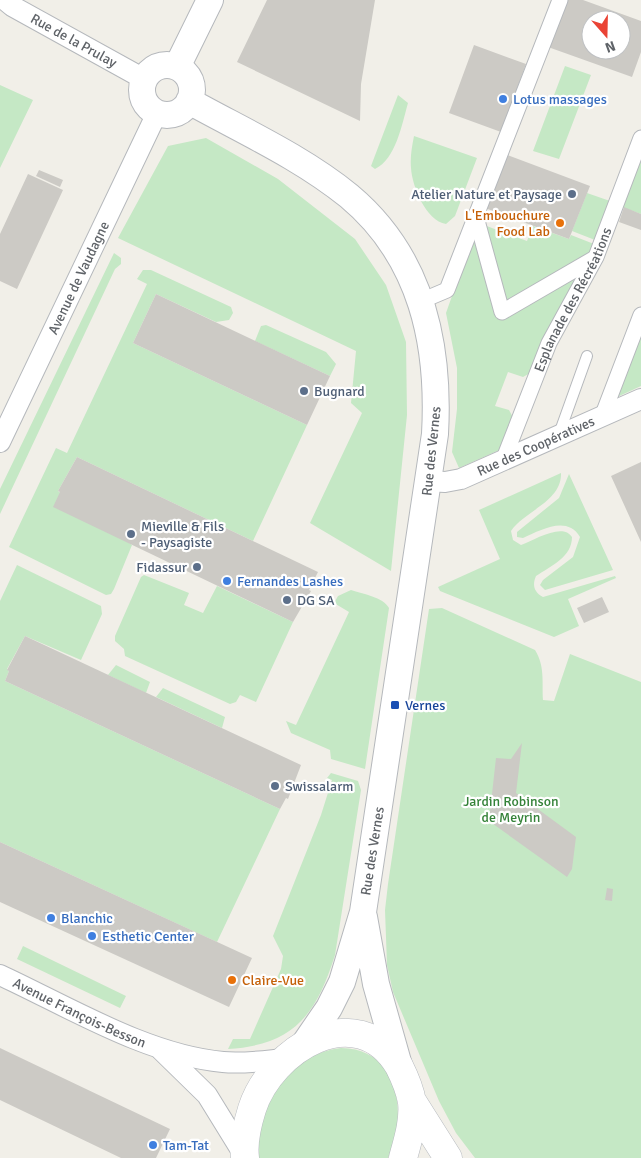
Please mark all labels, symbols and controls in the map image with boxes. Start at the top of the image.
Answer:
street label: Rue de la Prulay [28,10,120,72]
north arrow [581,10,631,60]
text: N [603,37,618,56]
place label: Lotus massages [513,91,607,108]
marker: Lotus massages [497,93,509,105]
place label: Atelier Nature et Paysage [411,186,562,203]
marker: Atelier Nature et Paysage [566,188,578,200]
place label: L'Embouchure Food Lab [465,207,550,240]
marker: L'Embouchure Food Lab [554,217,566,229]
street label: Avenue de Vaudagne [45,219,113,337]
street label: Esplanade des Récréations [531,225,615,374]
place label: Bugnard [314,383,365,400]
marker: Bugnard [298,385,310,397]
street label: Rue des Vernes [418,406,445,497]
street label: Rue des Coopératives [474,413,597,480]
place label: Mieville & Fils - Paysagiste [141,518,224,551]
marker: Mieville & Fils - Paysagiste [125,528,137,540]
place label: Fidassur [136,559,188,576]
marker: Fidassur [191,561,203,573]
place label: Fernandes Lashes [237,573,343,590]
marker: Fernandes Lashes [221,575,233,587]
place label: DG SA [297,592,335,609]
marker: DG SA [281,594,293,606]
place label: Vernes [405,697,445,714]
marker: Vernes [389,699,401,711]
place label: Swissalarm [285,778,354,795]
marker: Swissalarm [269,780,281,792]
park label: Jardin Robinson de Meyrin [463,793,559,826]
street label: Rue des Vernes [357,805,388,897]
place label: Blanchic [61,910,113,927]
marker: Blanchic [45,912,57,924]
place label: Esthetic Center [102,928,195,945]
marker: Esthetic Center [86,930,98,942]
place label: Claire-Vue [242,972,304,989]
street label: Avenue François-Besson [10,974,148,1051]
marker: Claire-Vue [226,974,238,986]
place label: Tam-Tat [163,1137,209,1154]
marker: Tam-Tat [147,1139,159,1151]

